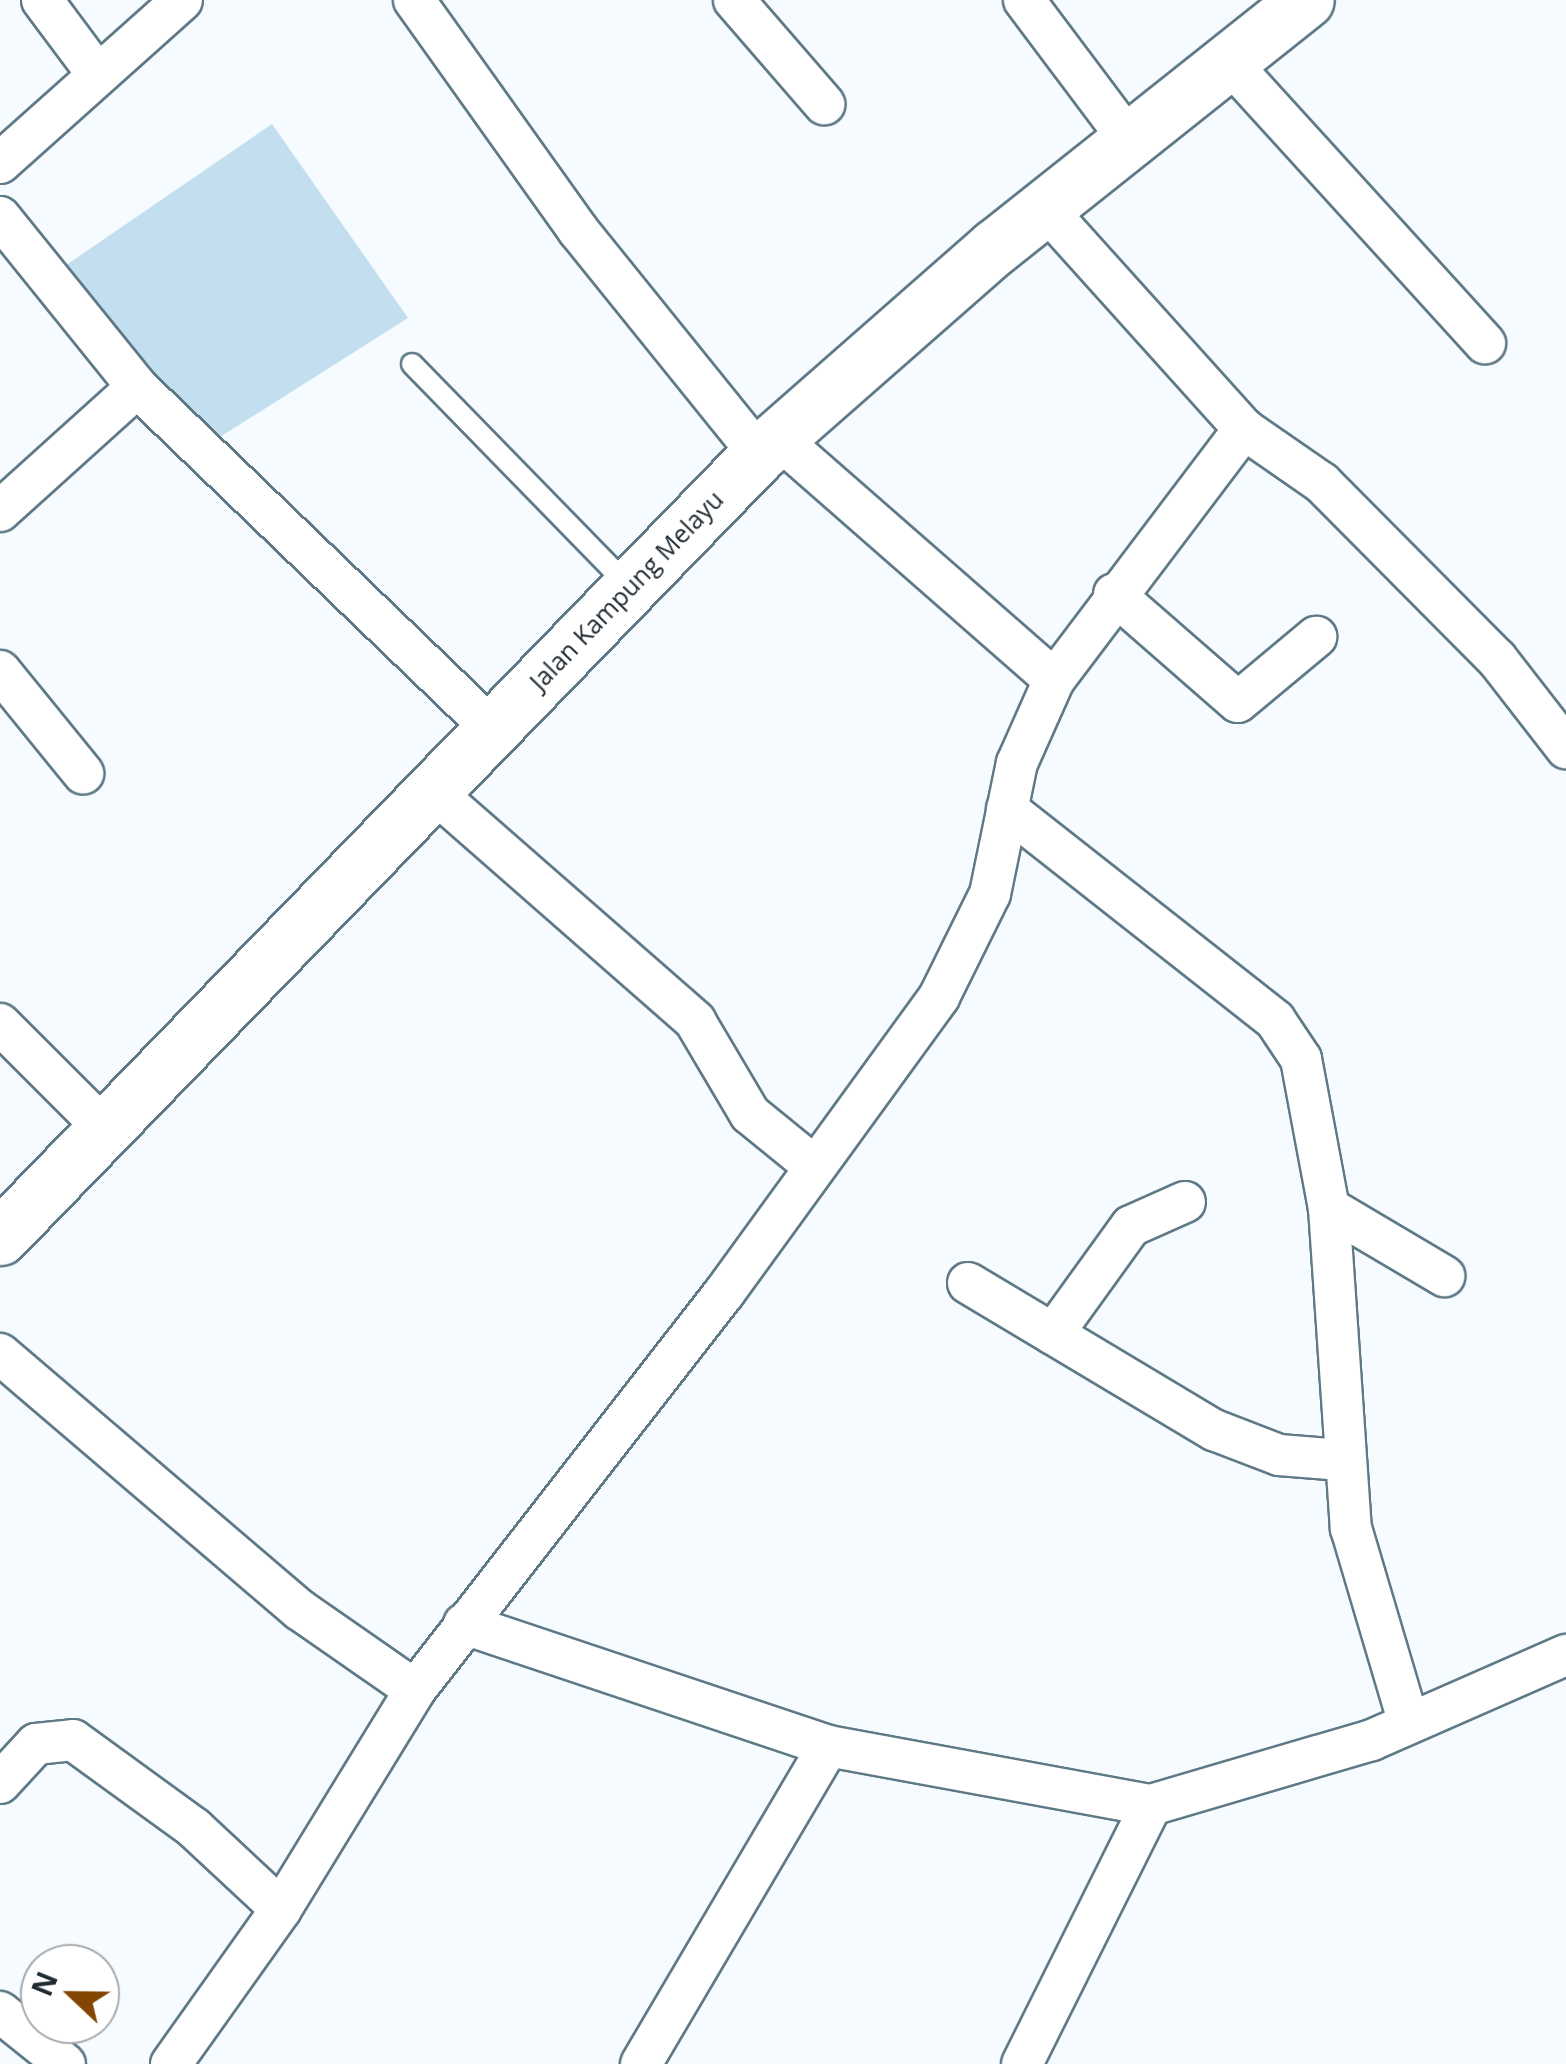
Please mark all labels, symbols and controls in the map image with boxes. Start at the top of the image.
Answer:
street label: Jalan Kampung Melayu [523,484,729,696]
north arrow [20,1944,120,2044]
text: N [22,1966,66,2001]

